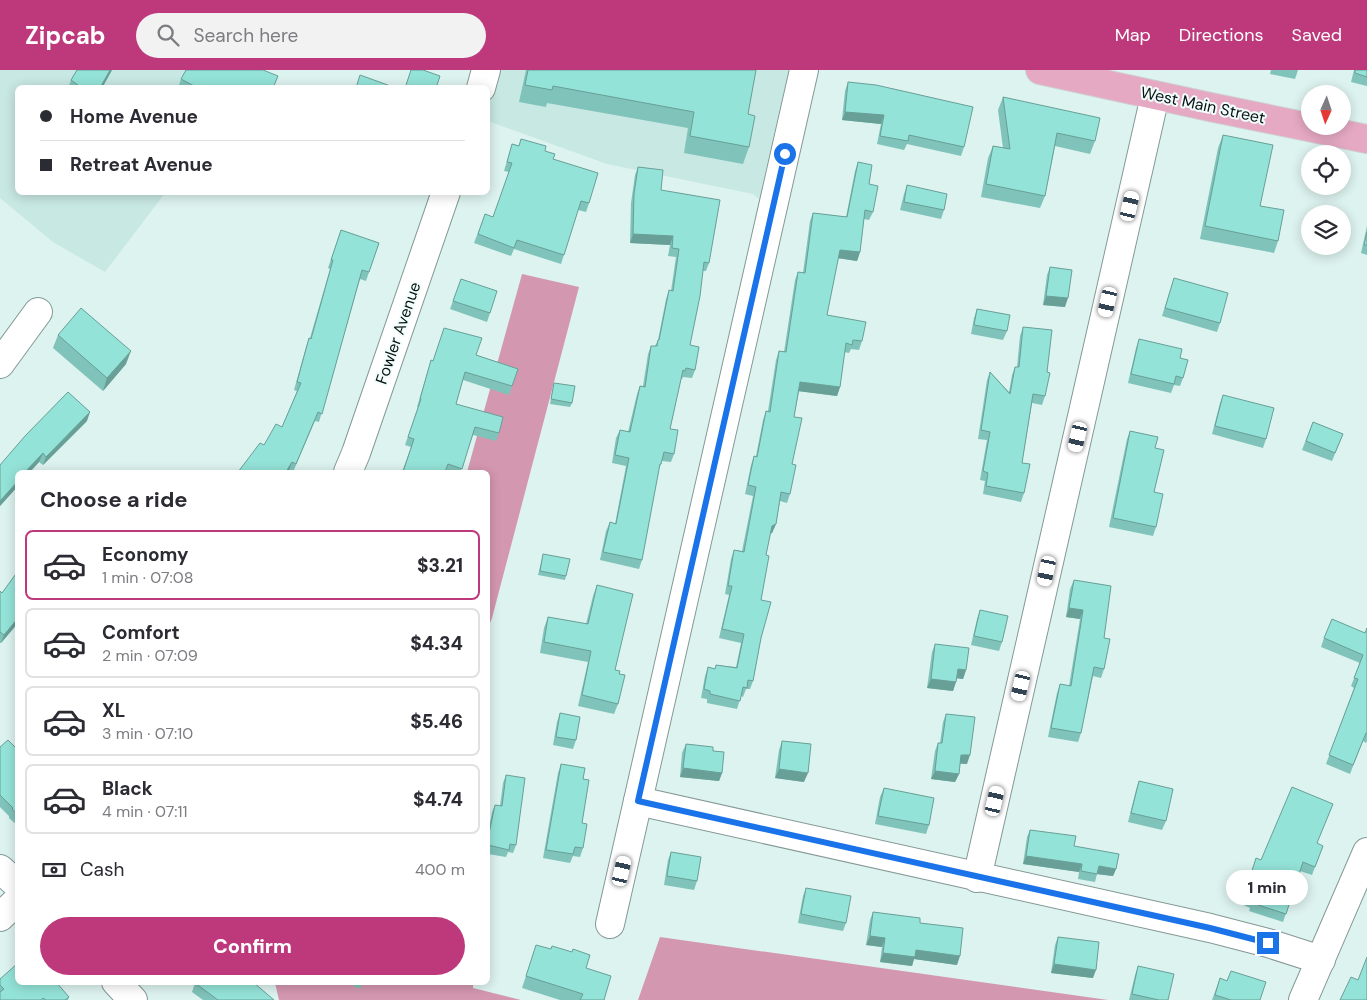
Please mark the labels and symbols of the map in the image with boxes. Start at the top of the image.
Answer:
street label: West Main Street [1139,82,1267,128]
north arrow [1301,85,1351,135]
route start [774,143,796,165]
car [1119,190,1140,222]
street label: Fowler Avenue [371,279,425,387]
car [1097,286,1118,318]
car [1067,421,1088,453]
car [1036,555,1057,587]
car [1010,670,1031,702]
car [984,785,1005,817]
car [611,855,632,887]
callout: 1 min [1227,870,1309,906]
route end [1257,932,1279,954]

